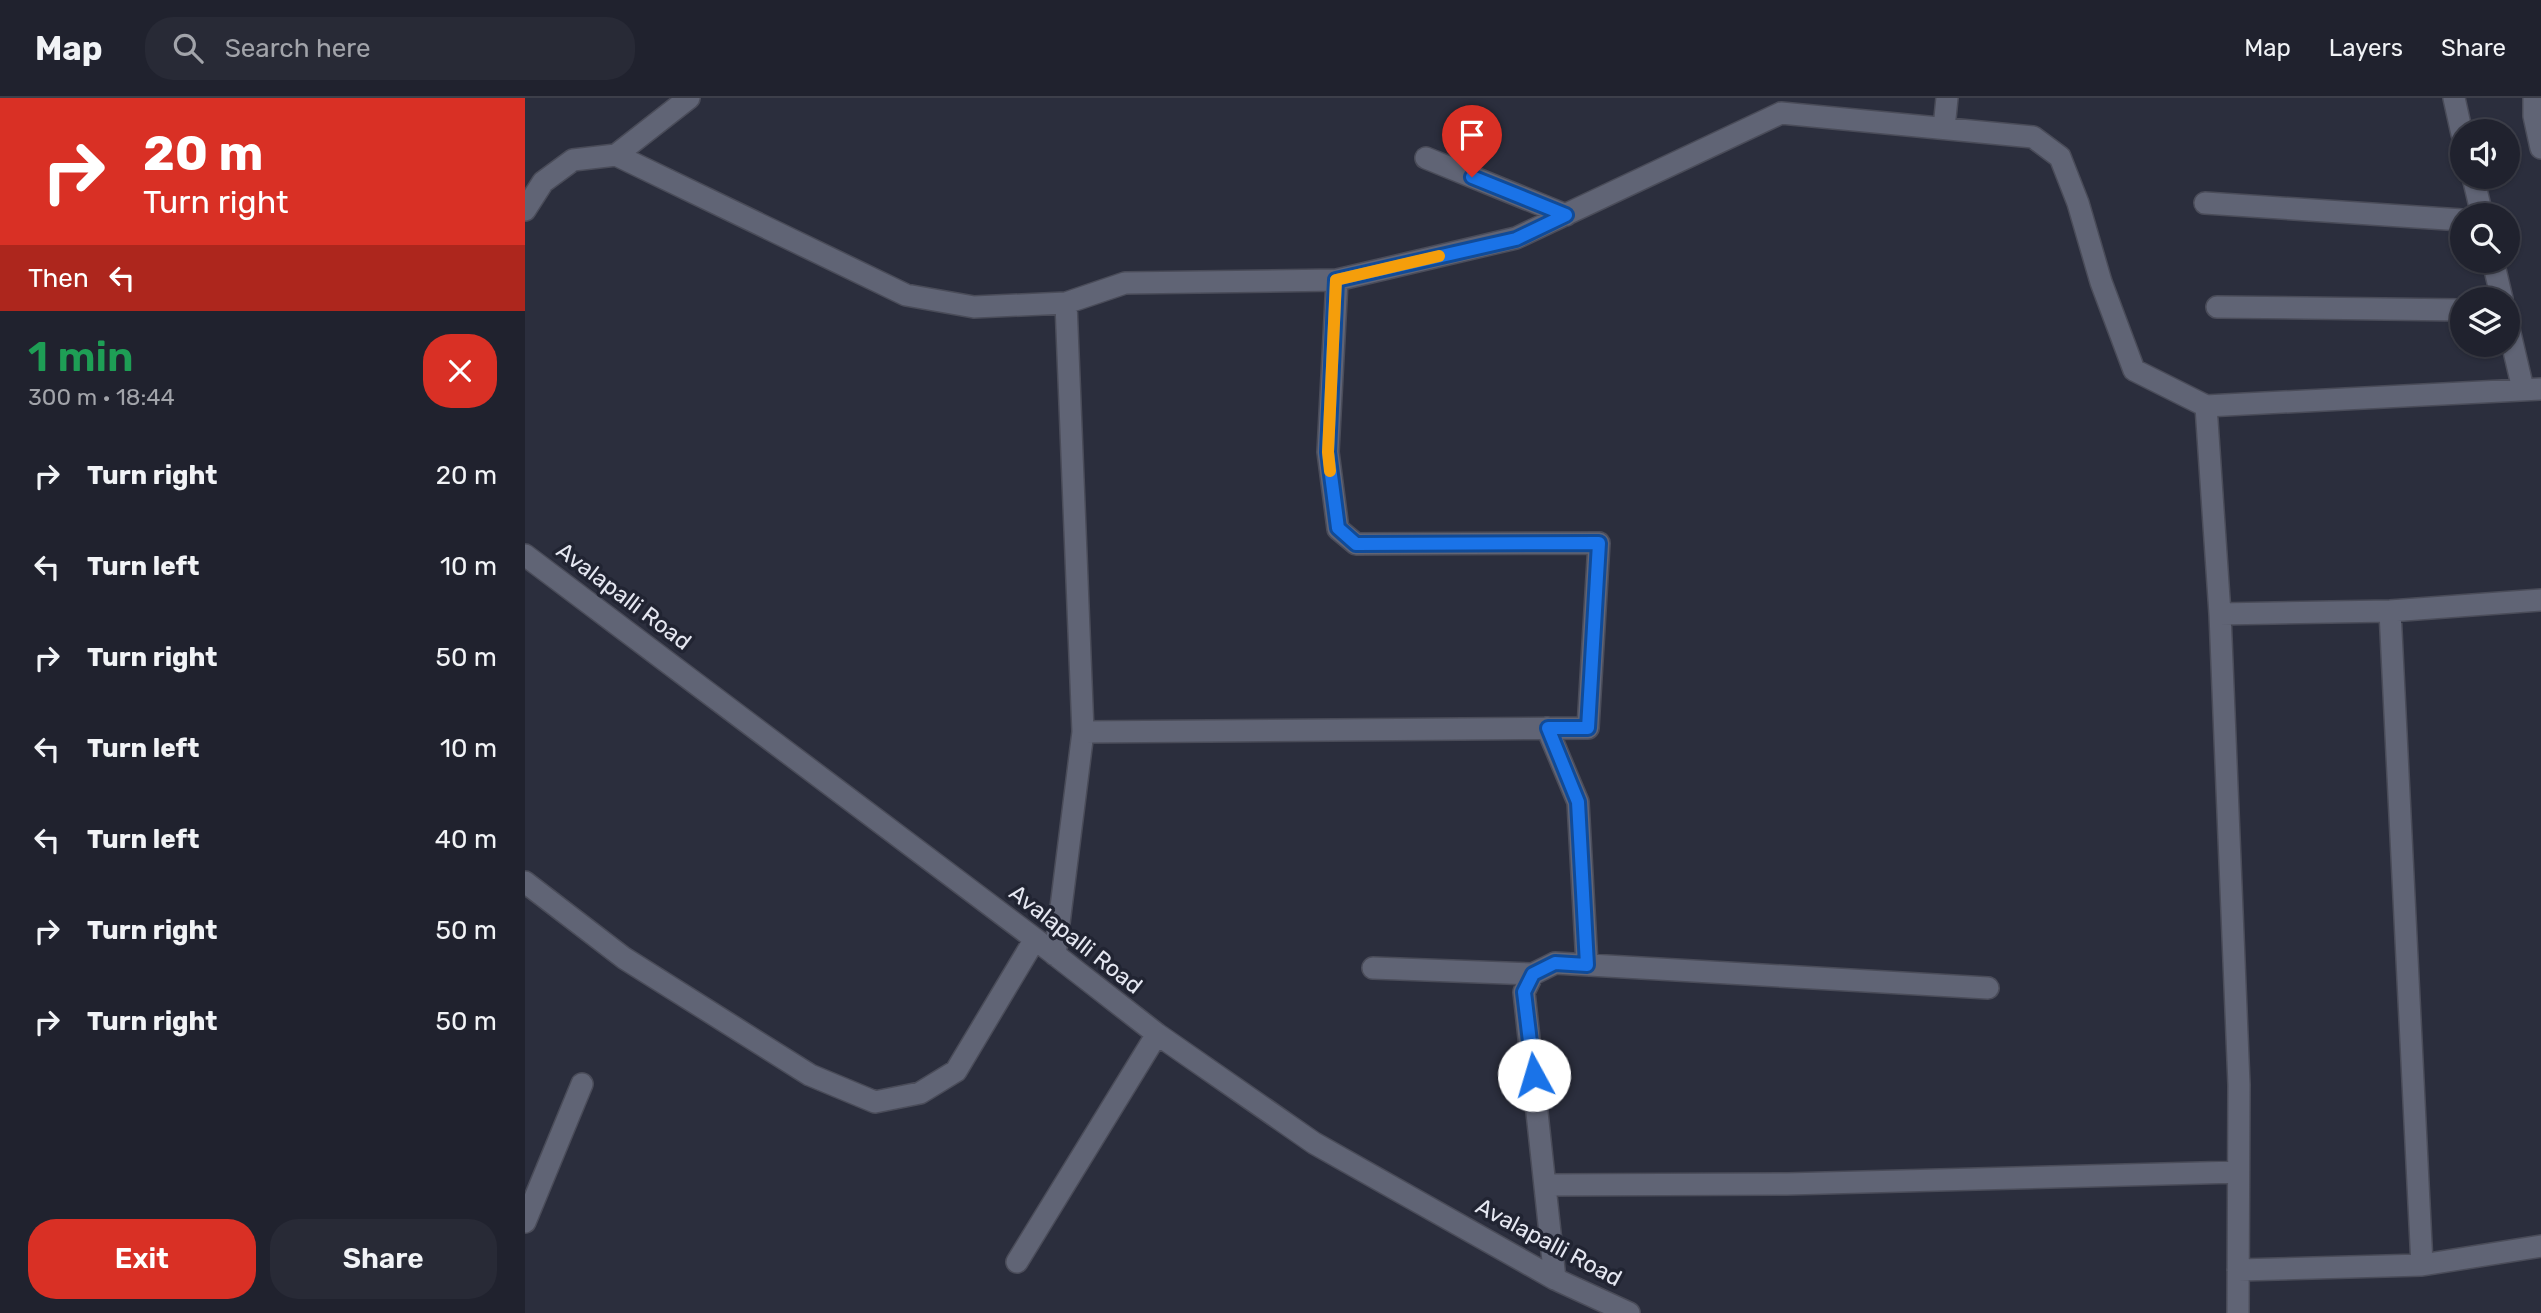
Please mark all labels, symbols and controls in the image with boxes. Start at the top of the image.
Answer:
search box [145,17,635,80]
text: Map [35,29,103,68]
icon: search [169,29,207,67]
text: Search here [225,33,370,64]
text: Map [2244,34,2291,62]
text: Layers [2329,34,2403,62]
text: Share [2441,34,2506,62]
pin [1442,105,1502,177]
icon: arrive [1453,116,1491,154]
map controls [2450,119,2520,357]
button: sound [2450,119,2520,189]
text: 20 m [143,124,264,182]
icon: right [28,126,119,217]
text: Turn right [143,183,288,221]
button: search [2450,203,2520,273]
icon: left [103,259,141,297]
text: Then [28,263,89,294]
button: layers [2450,287,2520,357]
text: 1 min [28,332,134,382]
button: close [423,334,497,408]
text: 300 m · 18:44 [28,383,175,411]
icon: right [28,457,66,495]
text: Turn right [87,460,217,491]
text: 20 m [436,460,497,491]
street label: Avalapalli Road [551,536,697,656]
icon: left [28,548,66,586]
text: Turn left [87,551,199,582]
text: 10 m [440,551,497,582]
icon: right [28,639,66,677]
text: Turn right [87,642,217,673]
text: 50 m [436,642,497,673]
icon: left [28,730,66,768]
text: Turn left [87,733,199,764]
text: 10 m [440,733,497,764]
icon: left [28,821,66,859]
text: Turn left [87,824,199,855]
text: 40 m [435,824,497,855]
street label: Avalapalli Road [1004,878,1148,1000]
icon: right [28,912,66,950]
text: Turn right [87,915,217,946]
text: 50 m [436,915,497,946]
icon: right [28,1003,66,1041]
text: Turn right [87,1006,217,1037]
text: 50 m [436,1006,497,1037]
position arrow [1497,1038,1571,1112]
street label: Avalapalli Road [1471,1192,1627,1292]
button: Exit [28,1219,256,1299]
button: Share [270,1219,497,1299]

